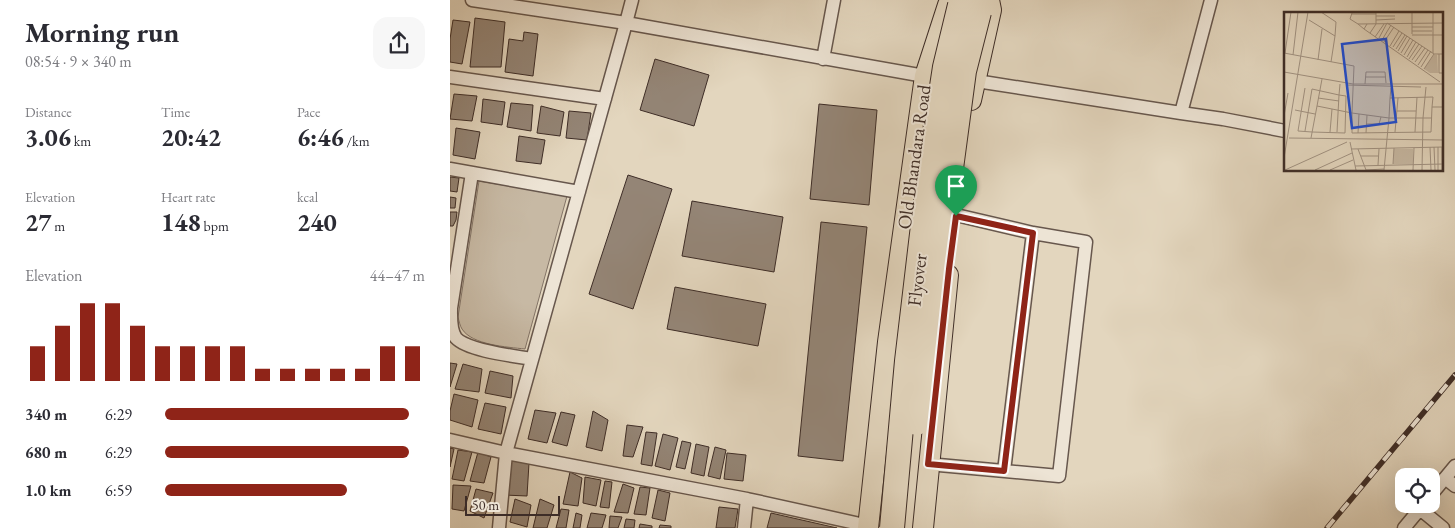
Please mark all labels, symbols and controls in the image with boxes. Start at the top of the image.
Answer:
inset map [1284,12,1442,171]
text: Morning run [25,14,179,50]
button: share [373,17,425,69]
text: 08:54 · 9 × 340 m [25,51,132,72]
street label: Old Bhandara Road [891,83,937,231]
text: Distance [25,103,72,121]
text: Time [161,103,190,121]
text: Pace [297,103,321,121]
text: 3.06 [25,121,71,153]
text: 20:42 [161,121,221,153]
text: 6:46 [297,121,344,153]
text: km [71,132,91,150]
text: /km [344,132,370,150]
pin [935,165,977,216]
icon: arrive [942,172,970,200]
text: Elevation [25,188,75,206]
text: Heart rate [161,188,215,206]
text: kcal [297,188,318,206]
text: 27 [25,206,51,238]
text: 148 [161,206,201,238]
text: 240 [297,206,337,238]
text: m [51,217,65,235]
text: bpm [201,217,229,235]
street label: Flyover [901,252,933,308]
text: Elevation [25,265,83,286]
text: 44–47 m [370,265,425,286]
text: 340 m [25,404,67,425]
text: 6:29 [105,404,132,425]
text: 680 m [25,442,67,463]
text: 6:29 [105,442,132,463]
map controls [1395,468,1440,513]
button: locate [1395,468,1440,513]
text: 1.0 km [25,480,71,501]
text: 6:59 [105,480,132,501]
scale bar [465,493,560,516]
text: 50 m [472,496,499,514]

